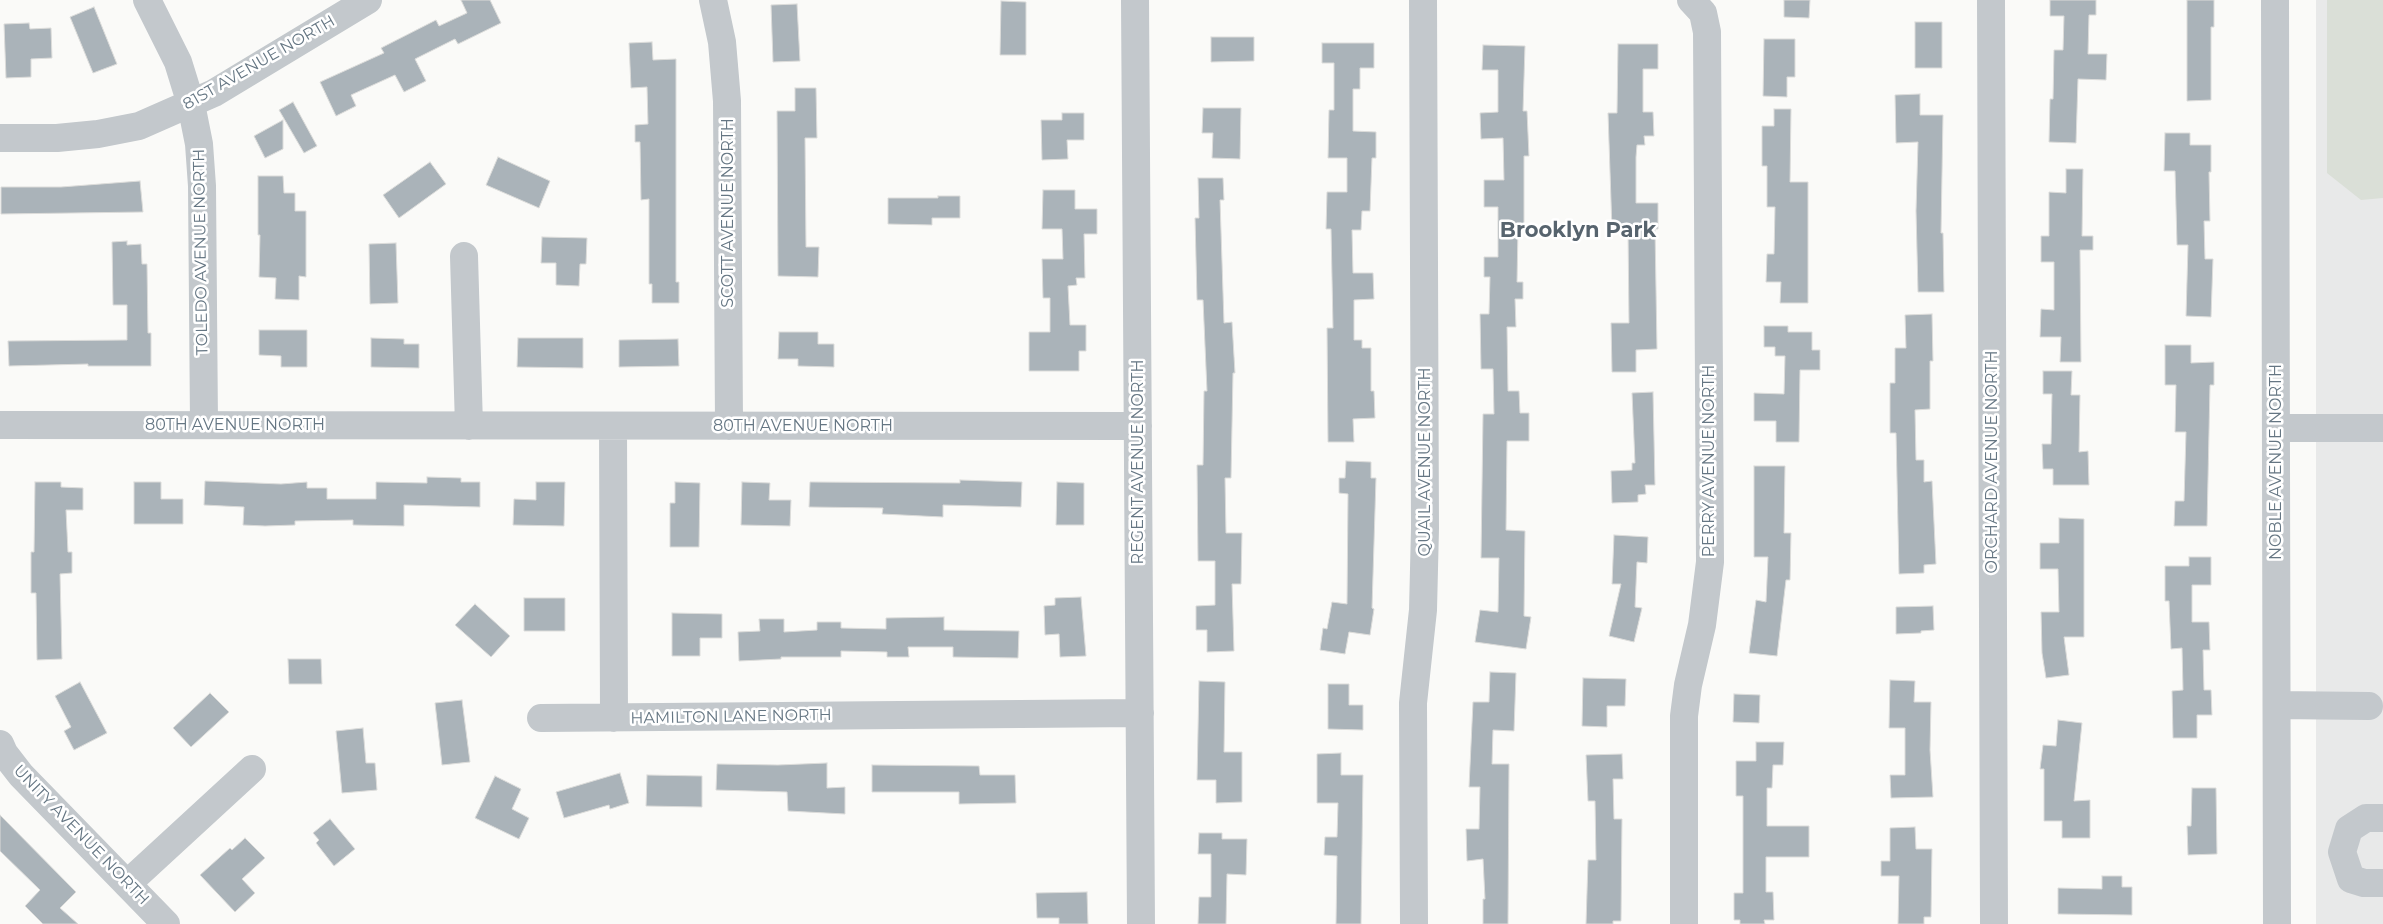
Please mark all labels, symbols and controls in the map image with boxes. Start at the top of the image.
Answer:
street label: 81ST AVENUE NORTH [180,12,338,114]
street label: SCOTT AVENUE NORTH [718,118,738,308]
street label: TOLEDO AVENUE NORTH [190,149,212,355]
district label: Brooklyn Park [1500,218,1656,244]
street label: ORCHARD AVENUE NORTH [1982,351,2002,573]
street label: REGENT AVENUE NORTH [1128,360,1148,564]
street label: NOBLE AVENUE NORTH [2266,364,2286,560]
street label: PERRY AVENUE NORTH [1699,365,1719,557]
street label: QUAIL AVENUE NORTH [1415,368,1435,556]
street label: 80TH AVENUE NORTH [145,415,325,435]
street label: 80TH AVENUE NORTH [713,416,893,436]
street label: HAMILTON LANE NORTH [630,706,832,728]
street label: UNITY AVENUE NORTH [9,761,153,909]

